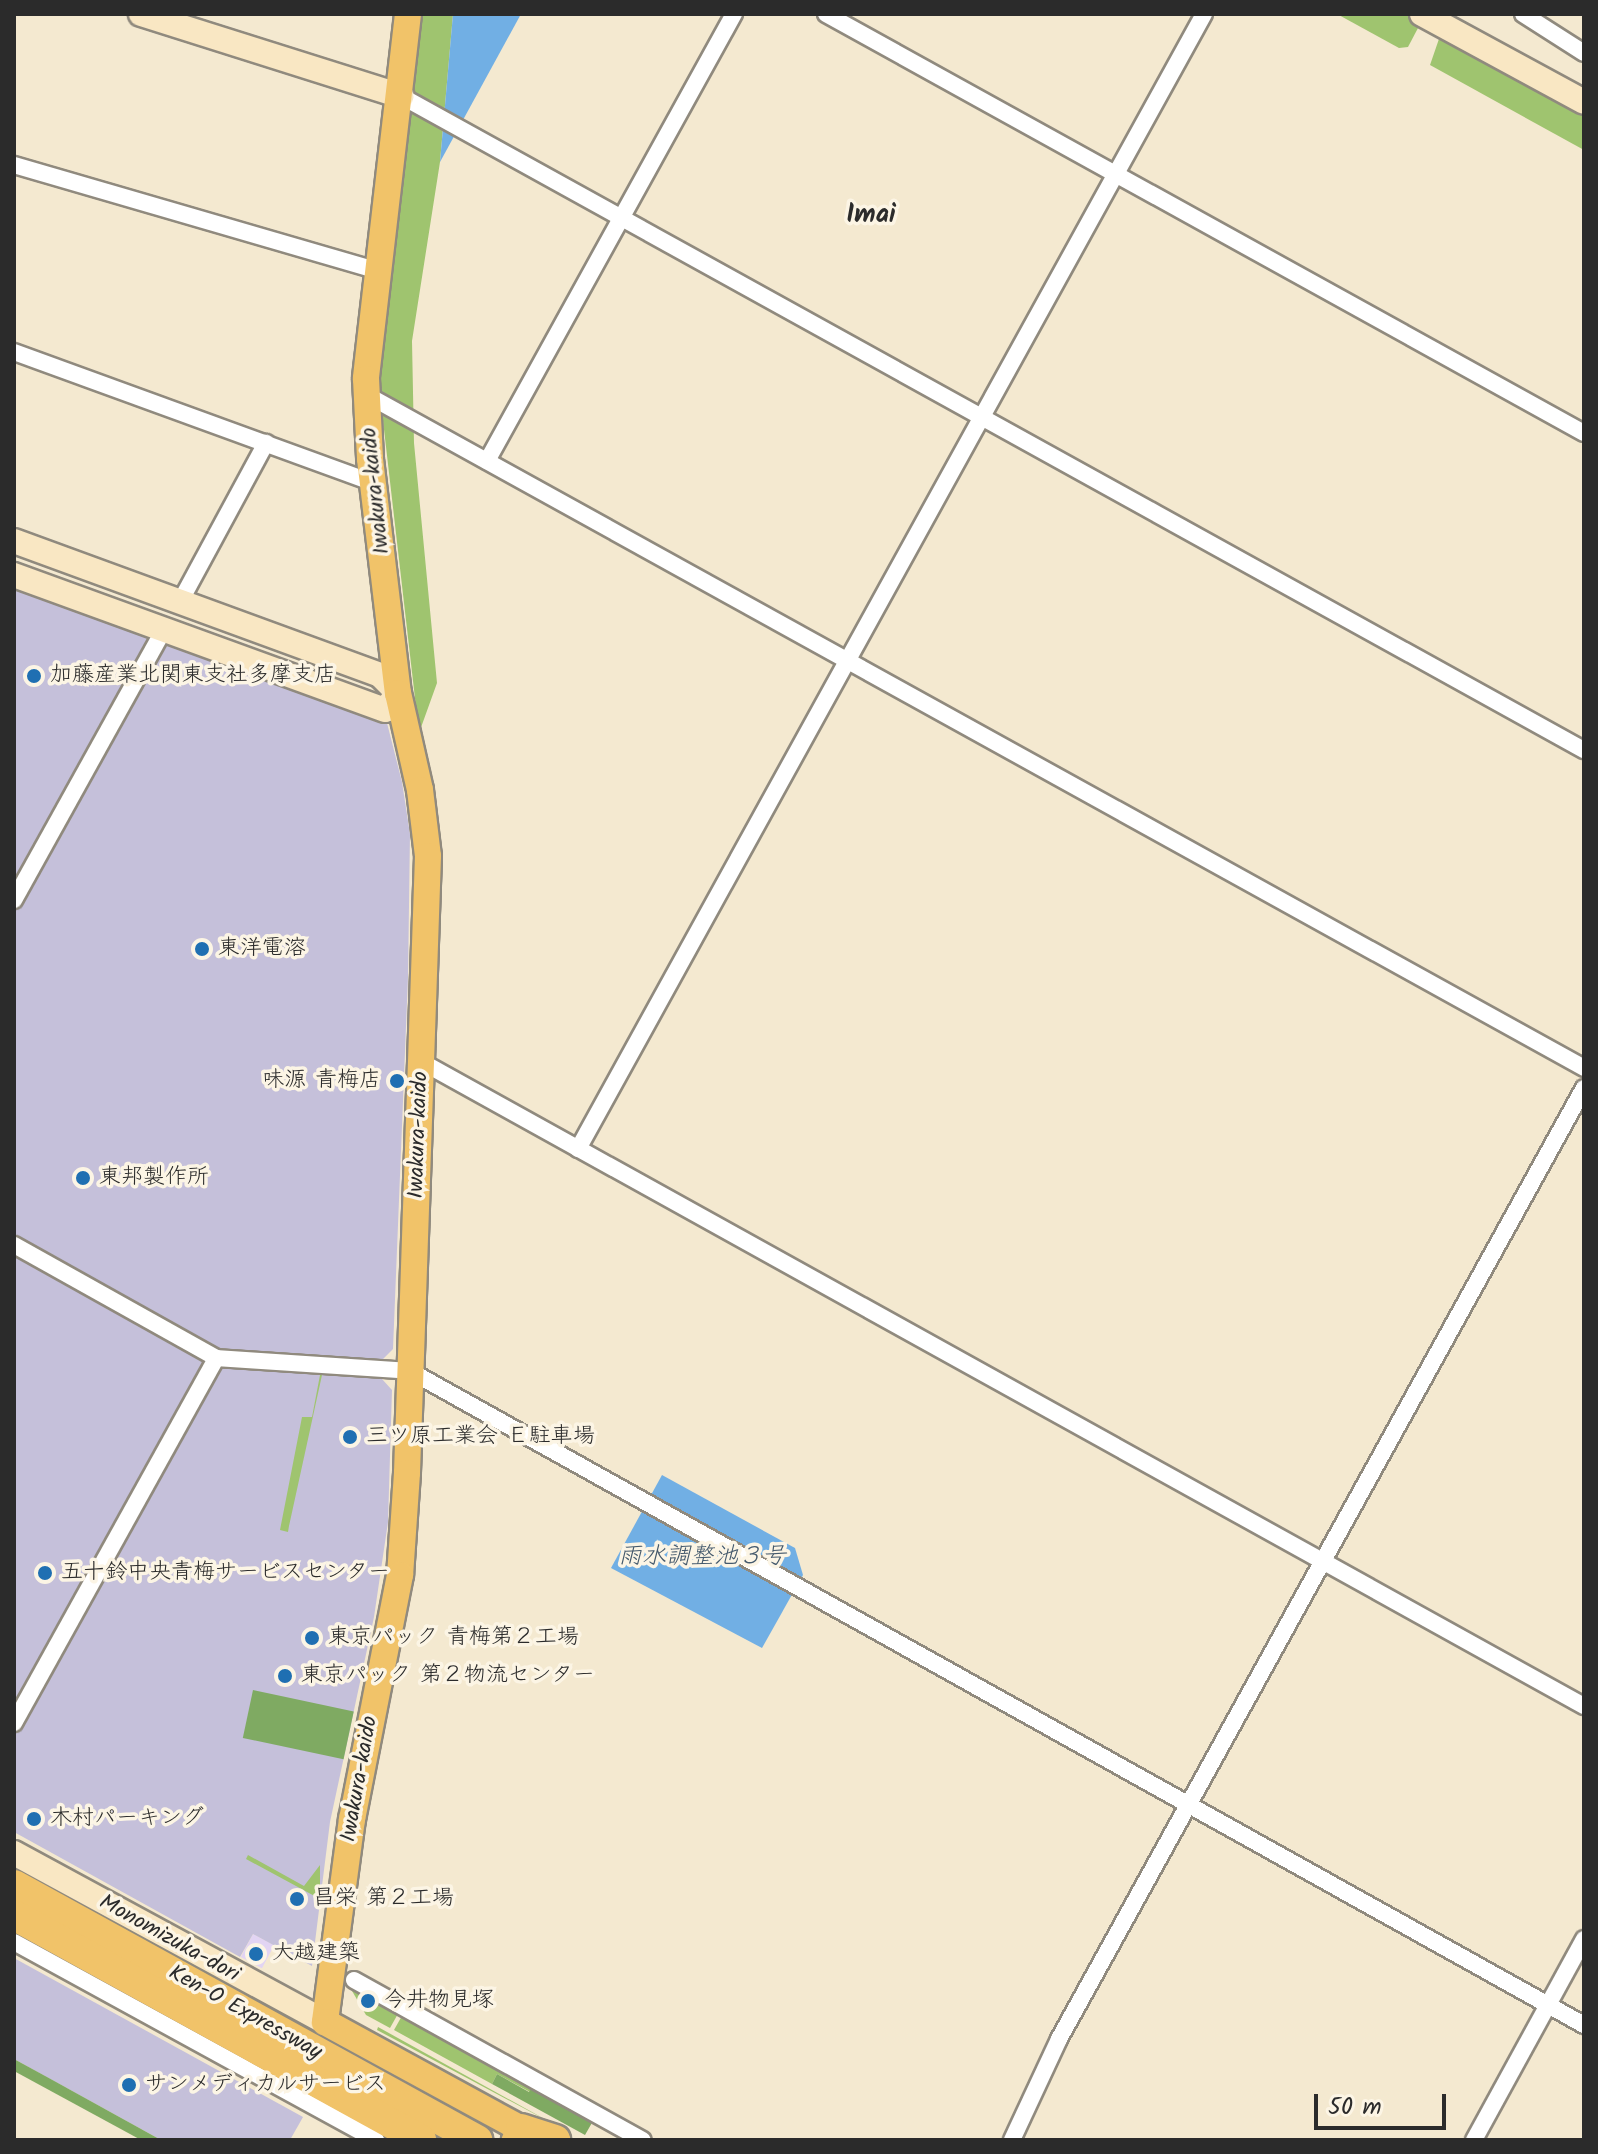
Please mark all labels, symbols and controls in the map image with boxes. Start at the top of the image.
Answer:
district label: Imai [846,200,896,232]
street label: Iwakura-kaido [356,426,396,556]
place label: 加藤産業北関東支社多摩支店 [50,663,336,689]
marker: 加藤産業北関東支社多摩支店 [25,667,43,685]
place label: 東洋電溶 [218,936,306,962]
marker: 東洋電溶 [193,940,211,958]
place label: 味源 青梅店 [262,1068,381,1094]
street label: Iwakura-kaido [404,1071,434,1199]
marker: 味源 青梅店 [388,1072,406,1090]
place label: 東邦製作所 [99,1165,209,1191]
marker: 東邦製作所 [74,1169,92,1187]
place label: 三ツ原工業会 Ｅ駐車場 [366,1424,595,1450]
marker: 三ツ原工業会 Ｅ駐車場 [341,1428,359,1446]
water label: 雨水調整池３号 [618,1543,786,1571]
place label: 五十鈴中央青梅サービスセンター [61,1560,391,1586]
marker: 五十鈴中央青梅サービスセンター [36,1564,54,1582]
place label: 東京パック 青梅第２工場 [328,1625,579,1651]
marker: 東京パック 青梅第２工場 [303,1629,321,1647]
place label: 東京パック 第２物流センター [301,1663,596,1689]
marker: 東京パック 第２物流センター [276,1667,294,1685]
street label: Iwakura-kaido [336,1714,384,1844]
place label: 木村パーキング [50,1806,204,1832]
marker: 木村パーキング [25,1810,43,1828]
place label: 昌栄 第２工場 [313,1886,454,1912]
street label: Monomizuka-dori [94,1890,244,1988]
marker: 昌栄 第２工場 [288,1890,306,1908]
place label: 大越建築 [272,1941,360,1967]
marker: 大越建築 [247,1945,265,1963]
street label: Ken-O Expressway [164,1960,326,2066]
place label: 今井物見塚 [384,1988,494,2014]
marker: 今井物見塚 [359,1992,377,2010]
place label: サンメディカルサービス [145,2072,387,2098]
marker: サンメディカルサービス [120,2076,138,2094]
scale bar [1318,2078,1450,2128]
text: 50 m [1328,2088,1382,2127]

